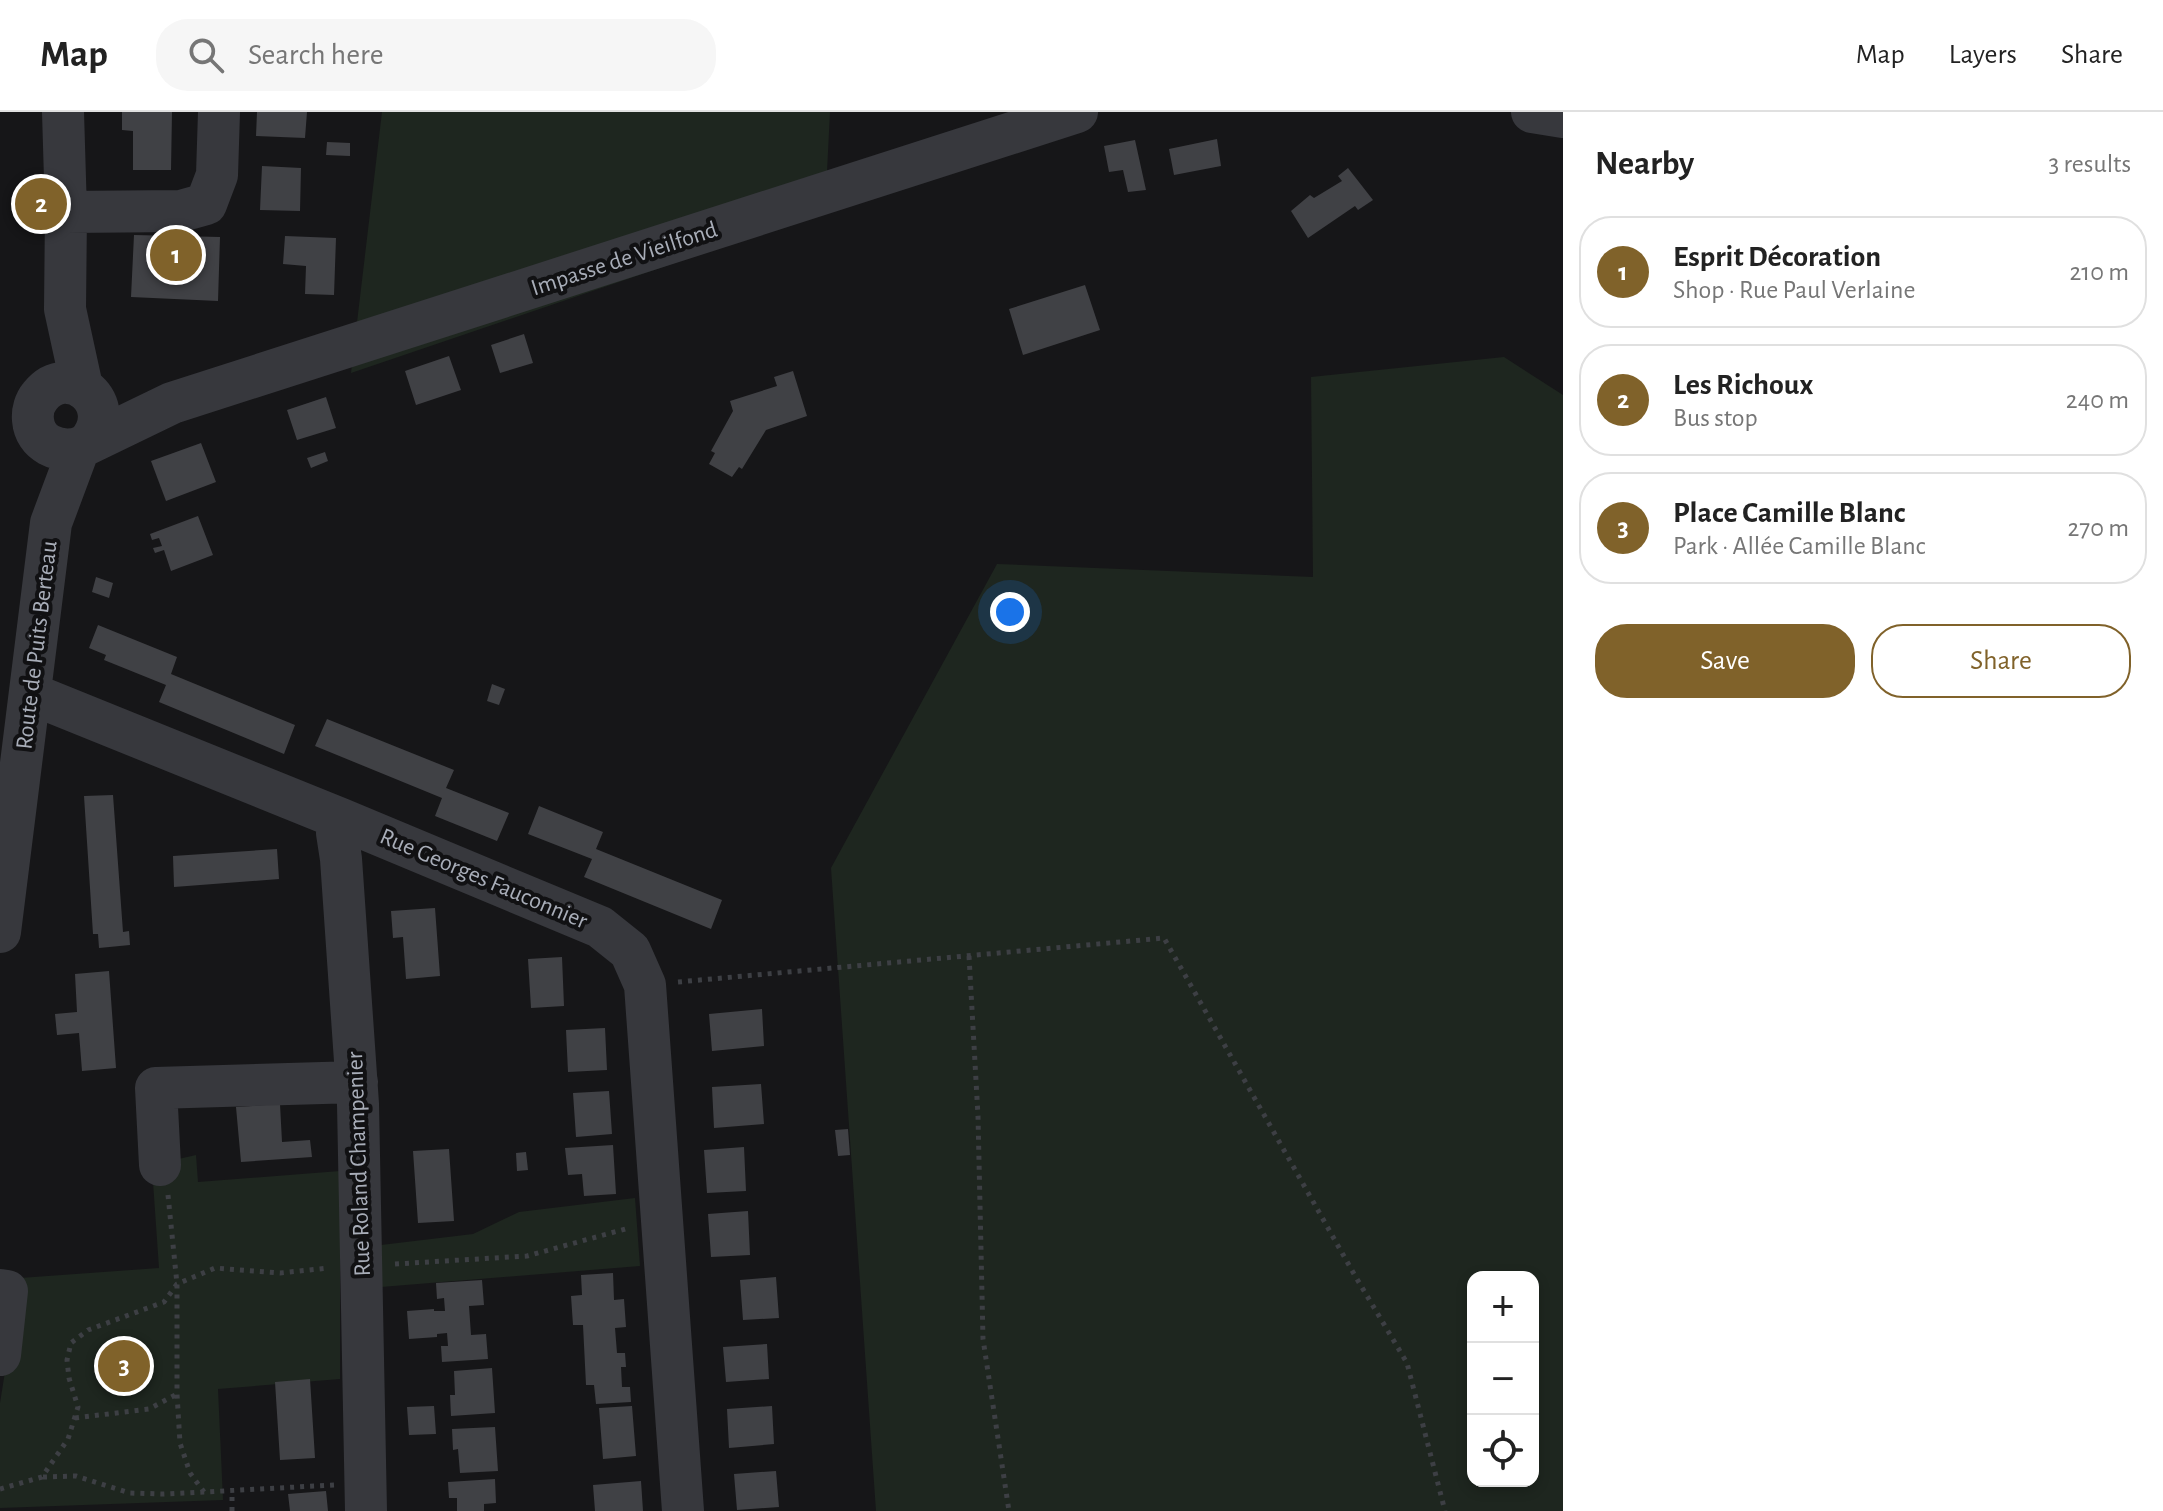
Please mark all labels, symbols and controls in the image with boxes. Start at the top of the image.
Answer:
search box [156,19,716,91]
icon: search [184,33,228,77]
text: Map [40,36,108,74]
text: Search here [248,40,384,70]
text: Map [1856,41,1905,69]
text: Layers [1949,41,2017,69]
text: Share [2061,41,2123,69]
text: Nearby [1595,147,1694,181]
text: 3 results [2048,151,2131,177]
pin: 2 [15,174,67,234]
street label: Impasse de Vieilfond [528,218,720,300]
pin: 1 [150,225,202,285]
text: Esprit Décoration [1673,242,1881,272]
text: 1 [1618,259,1628,285]
text: 210 m [2069,259,2129,285]
text: Shop · Rue Paul Verlaine [1673,277,1915,303]
text: Les Richoux [1673,370,1813,400]
text: 2 [1617,387,1629,413]
text: 240 m [2066,387,2129,413]
text: Bus stop [1673,405,1758,431]
text: Place Camille Blanc [1673,498,1905,528]
text: 3 [1617,515,1629,541]
text: 270 m [2068,515,2129,541]
text: Park · Allée Camille Blanc [1673,533,1926,559]
street label: Route de Puits Berteau [12,539,62,751]
your location [990,592,1030,632]
button: Save [1595,624,1855,698]
button: Share [1871,624,2131,698]
street label: Rue Georges Fauconnier [376,824,591,934]
street label: Rue Roland Champenier [343,1051,375,1277]
map controls [1467,1271,1539,1487]
button: + [1467,1271,1539,1343]
pin: 3 [98,1336,150,1396]
button: − [1467,1343,1539,1415]
button: locate [1467,1415,1539,1487]

